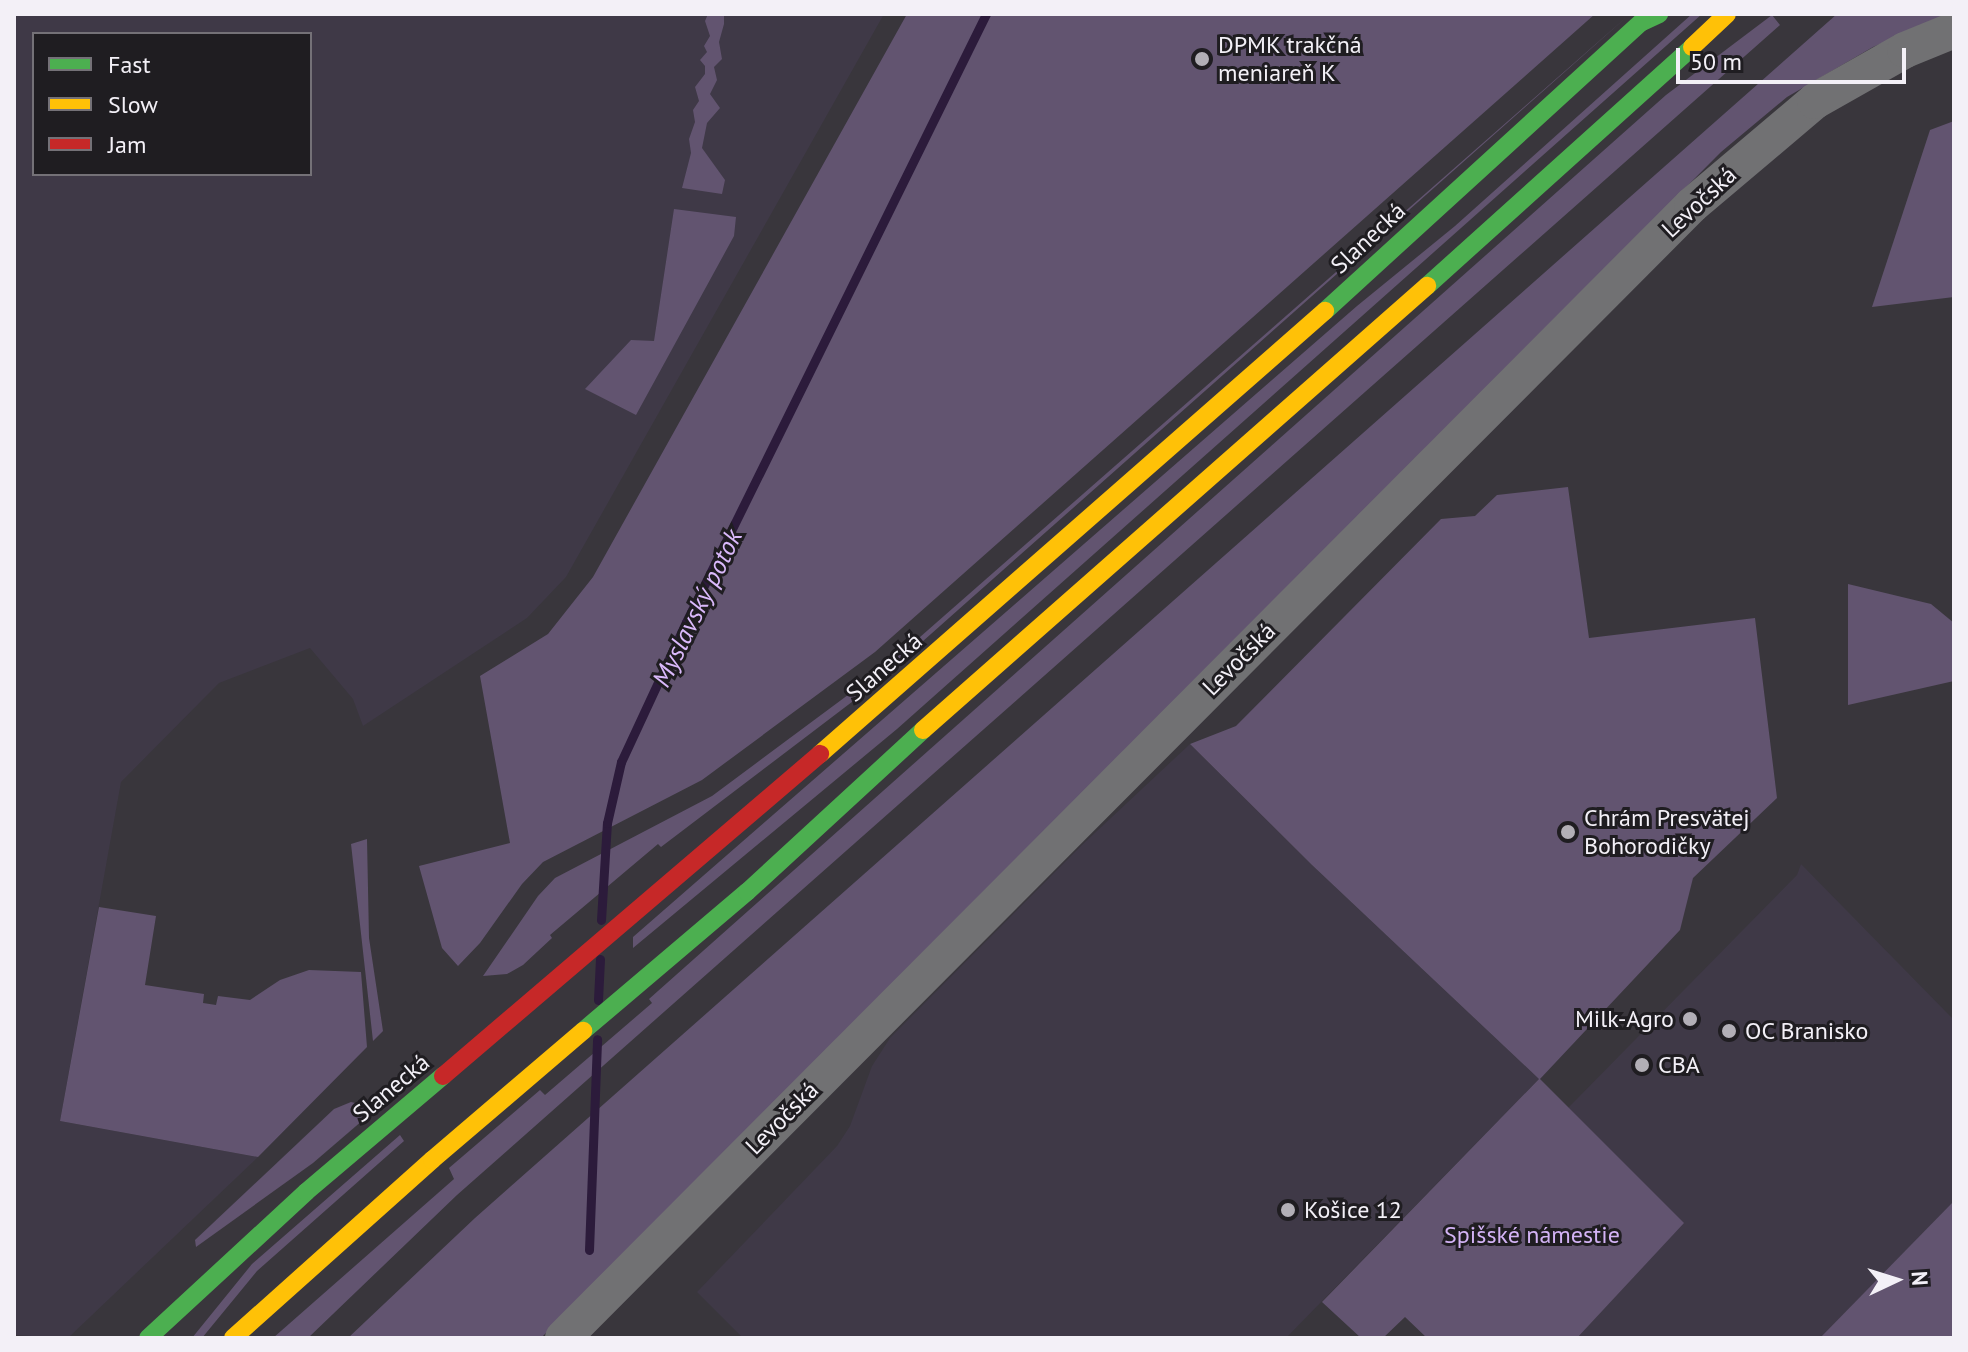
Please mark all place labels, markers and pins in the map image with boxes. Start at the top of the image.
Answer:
place label: DPMK trakčná meniareň K [1218,31,1362,87]
marker: DPMK trakčná meniareň K [1193,50,1211,68]
place label: Chrám Presvätej Bohorodičky [1584,804,1750,860]
marker: Chrám Presvätej Bohorodičky [1559,823,1577,841]
place label: Milk-Agro [1575,1005,1674,1033]
marker: Milk-Agro [1681,1010,1699,1028]
place label: OC Branisko [1745,1017,1869,1045]
marker: OC Branisko [1720,1022,1738,1040]
place label: CBA [1658,1051,1700,1079]
marker: CBA [1633,1056,1651,1074]
place label: Košice 12 [1304,1196,1402,1224]
marker: Košice 12 [1279,1201,1297,1219]

